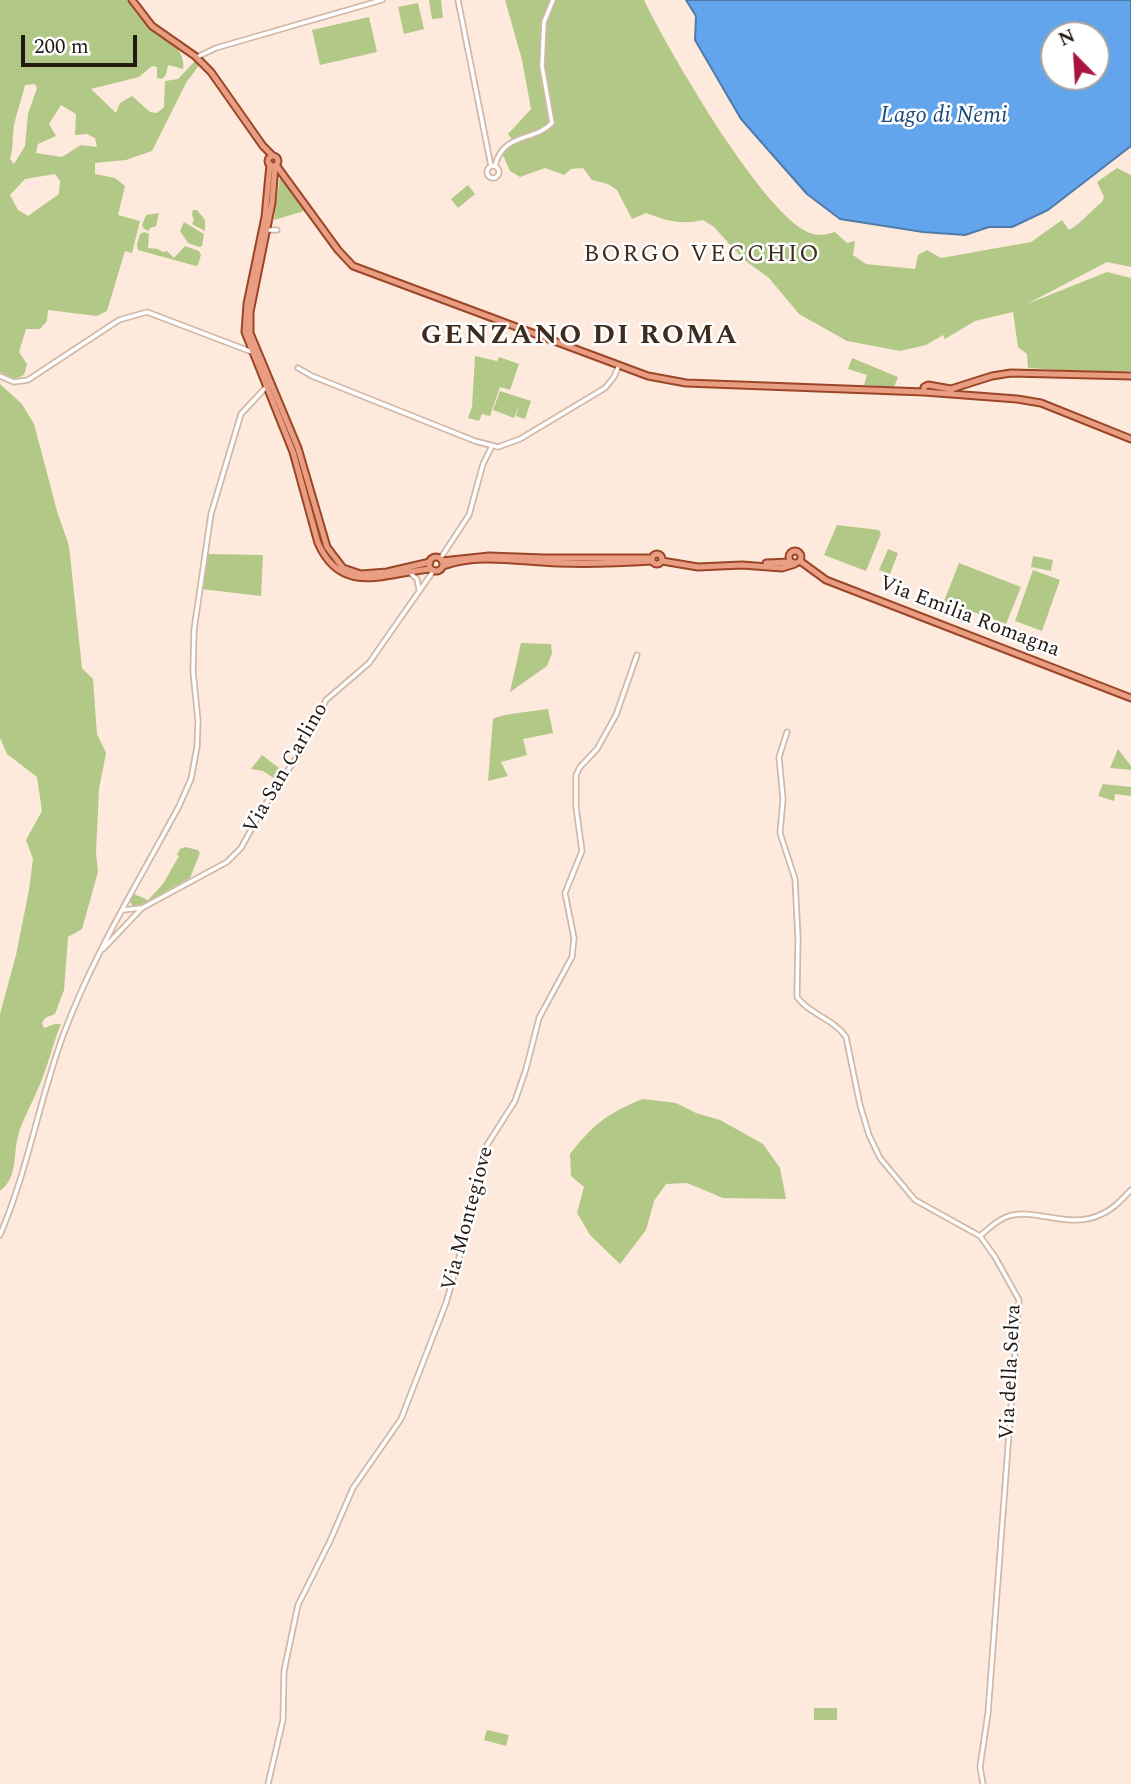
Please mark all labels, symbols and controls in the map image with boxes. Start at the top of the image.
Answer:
scale bar [24,21,140,65]
north arrow [1040,21,1110,91]
text: N [1054,22,1080,55]
text: 200 m [34,31,89,63]
water label: Lago di Nemi [880,103,1008,131]
district label: BORGO VECCHIO [585,242,819,270]
district label: GENZANO DI ROMA [423,321,737,355]
street label: Via Emilia Romagna [875,572,1063,664]
street label: Via San Carlino [239,699,335,839]
street label: Via Montegiove [438,1144,500,1294]
street label: Via della Selva [996,1304,1028,1440]

